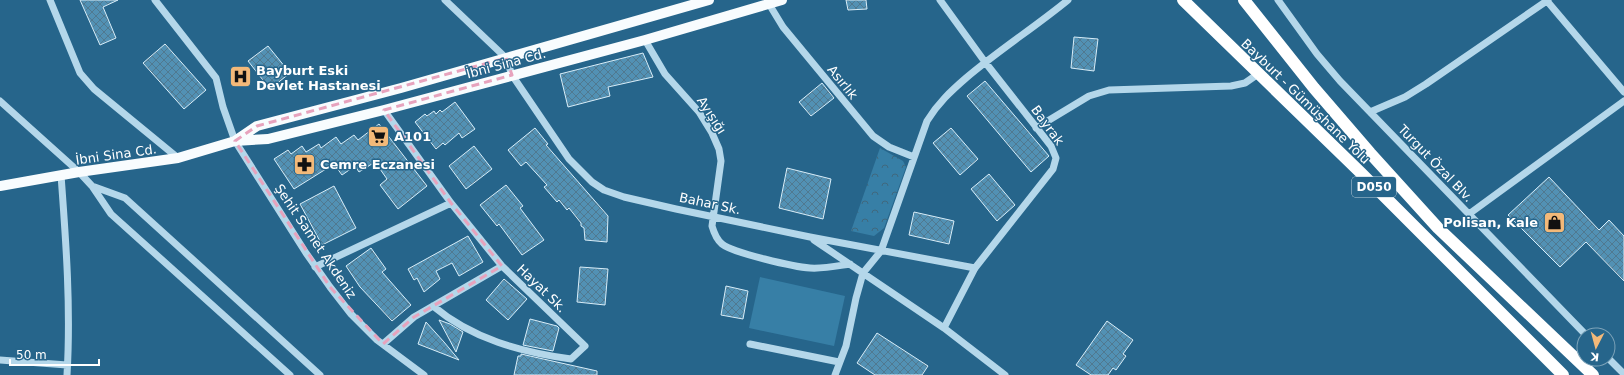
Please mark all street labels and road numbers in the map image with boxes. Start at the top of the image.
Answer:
street label: Bayburt - Gümüşhane Yolu [1238,36,1373,167]
street label: İbni Sina Cd. [465,46,548,81]
street label: Asırlık [824,62,861,103]
street label: Ayışığı [694,94,729,137]
street label: Bayrak [1028,103,1067,148]
street label: Turgut Özal Blv. [1394,120,1477,205]
street label: İbni Sina Cd. [75,141,158,168]
road number: D050 [1352,177,1396,197]
street label: Şehit Samet Akdeniz [272,181,360,301]
street label: Bahar Sk. [678,190,742,217]
street label: Hayat Sk. [514,261,569,315]

